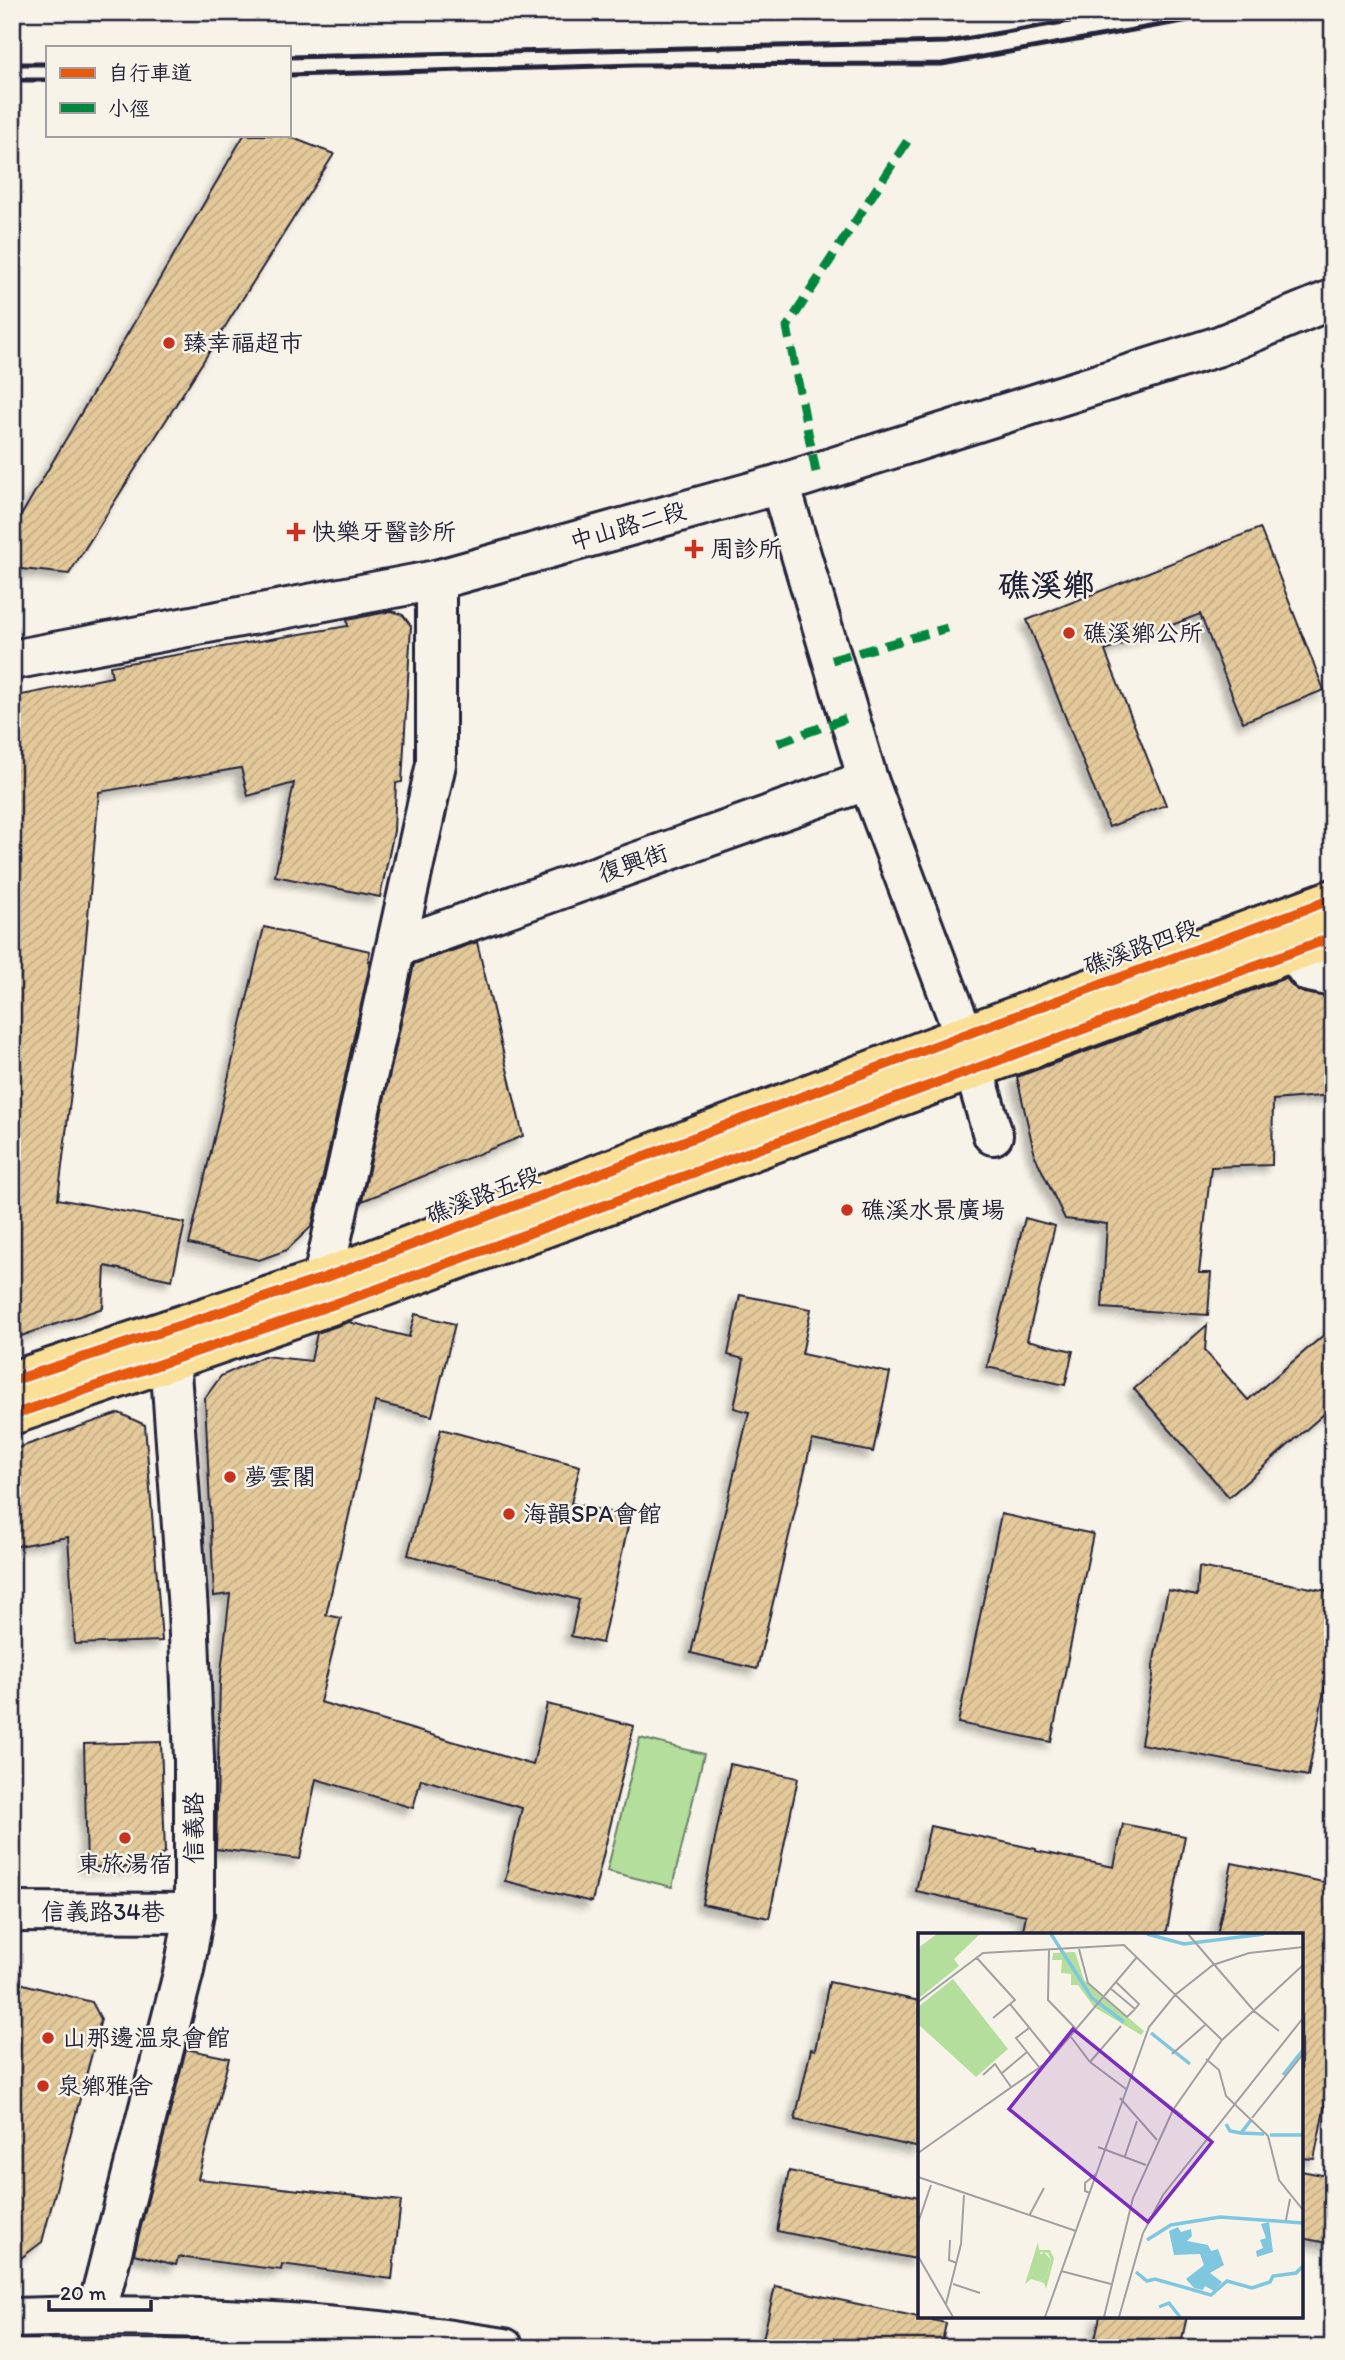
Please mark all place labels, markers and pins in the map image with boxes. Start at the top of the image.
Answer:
place label: 臻幸福超市 [183,328,303,357]
marker: 臻幸福超市 [161,335,177,351]
place label: 快樂牙醫診所 [312,517,456,546]
marker: 快樂牙醫診所 [286,522,306,542]
place label: 周診所 [710,534,782,563]
marker: 周診所 [684,539,704,559]
place label: 礁溪鄉公所 [1083,618,1203,647]
marker: 礁溪鄉公所 [1061,625,1077,641]
place label: 礁溪水景廣場 [861,1195,1005,1224]
marker: 礁溪水景廣場 [839,1202,855,1218]
place label: 夢雲閣 [244,1462,316,1491]
marker: 夢雲閣 [222,1469,238,1485]
place label: 海韻SPA會館 [523,1499,662,1528]
marker: 海韻SPA會館 [501,1506,517,1522]
marker: 東旅湯宿 [117,1830,133,1846]
place label: 東旅湯宿 [77,1849,173,1878]
place label: 山那邊溫泉會館 [62,2023,230,2052]
marker: 山那邊溫泉會館 [40,2030,56,2046]
place label: 泉鄉雅舍 [57,2071,153,2100]
marker: 泉鄉雅舍 [35,2078,51,2094]

